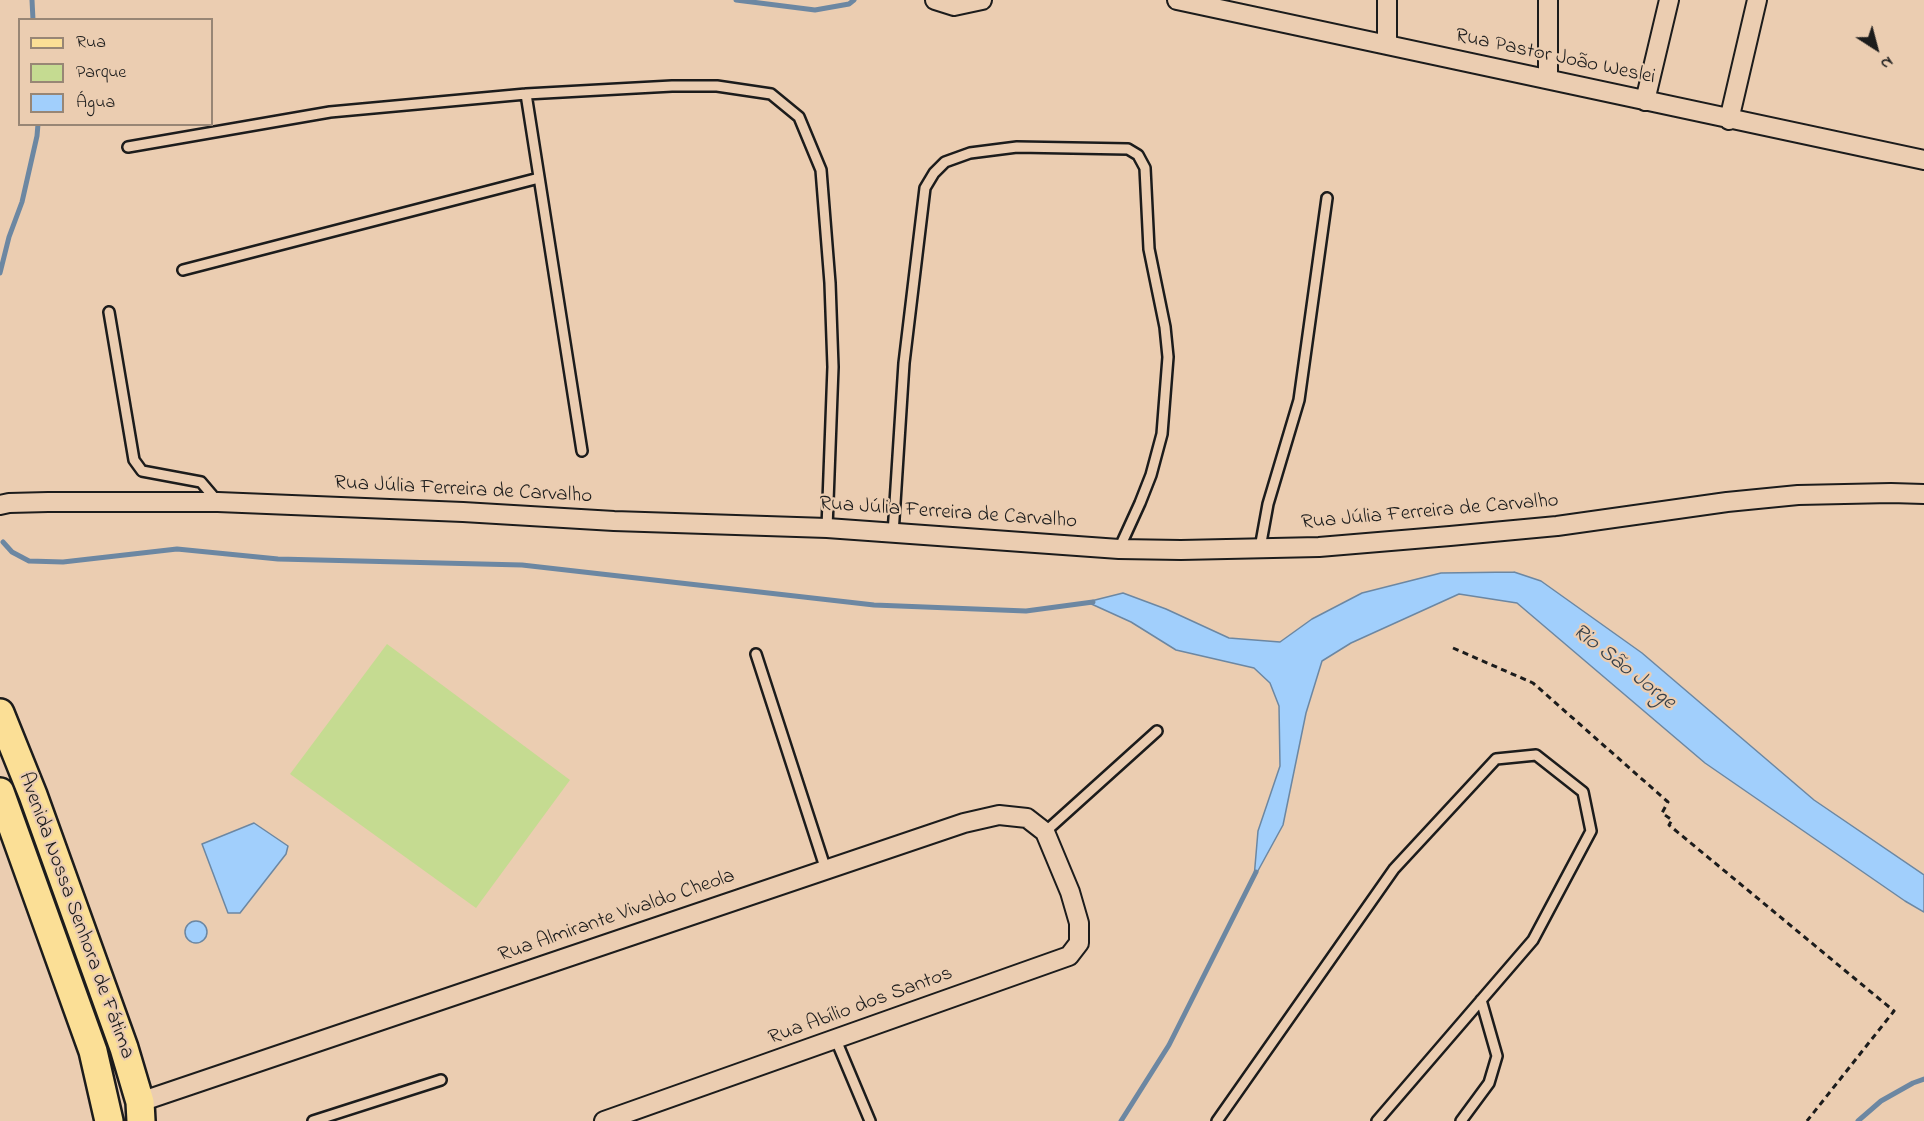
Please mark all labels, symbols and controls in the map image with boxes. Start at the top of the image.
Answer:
legend [18,18,213,126]
north arrow [1846,18,1906,78]
street label: Rua Pastor João Weslei [1453,24,1657,92]
text: Rua [76,30,106,56]
text: N [1875,50,1898,75]
text: Parque [76,60,126,86]
text: Água [76,90,115,116]
street label: Rua Júlia Ferreira de Carvalho [333,472,593,510]
street label: Rua Júlia Ferreira de Carvalho [1300,489,1560,537]
street label: Rua Júlia Ferreira de Carvalho [818,492,1078,536]
water label: Rio São Jorge [1566,619,1680,717]
street label: Avenida Nossa Senhora de Fátima [11,769,139,1063]
street label: Rua Almirante Vivaldo Cheola [496,865,738,969]
street label: Rua Abílio dos Santos [766,962,956,1052]

